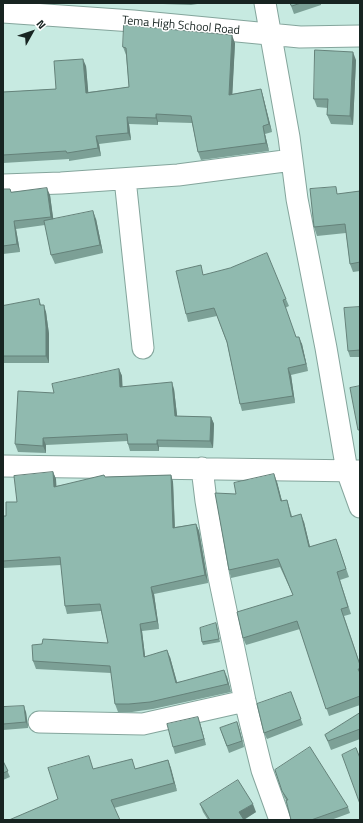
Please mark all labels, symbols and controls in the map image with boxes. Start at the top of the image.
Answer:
north arrow [12,12,52,52]
street label: Tema High School Road [122,14,240,38]
text: N [33,16,50,32]

